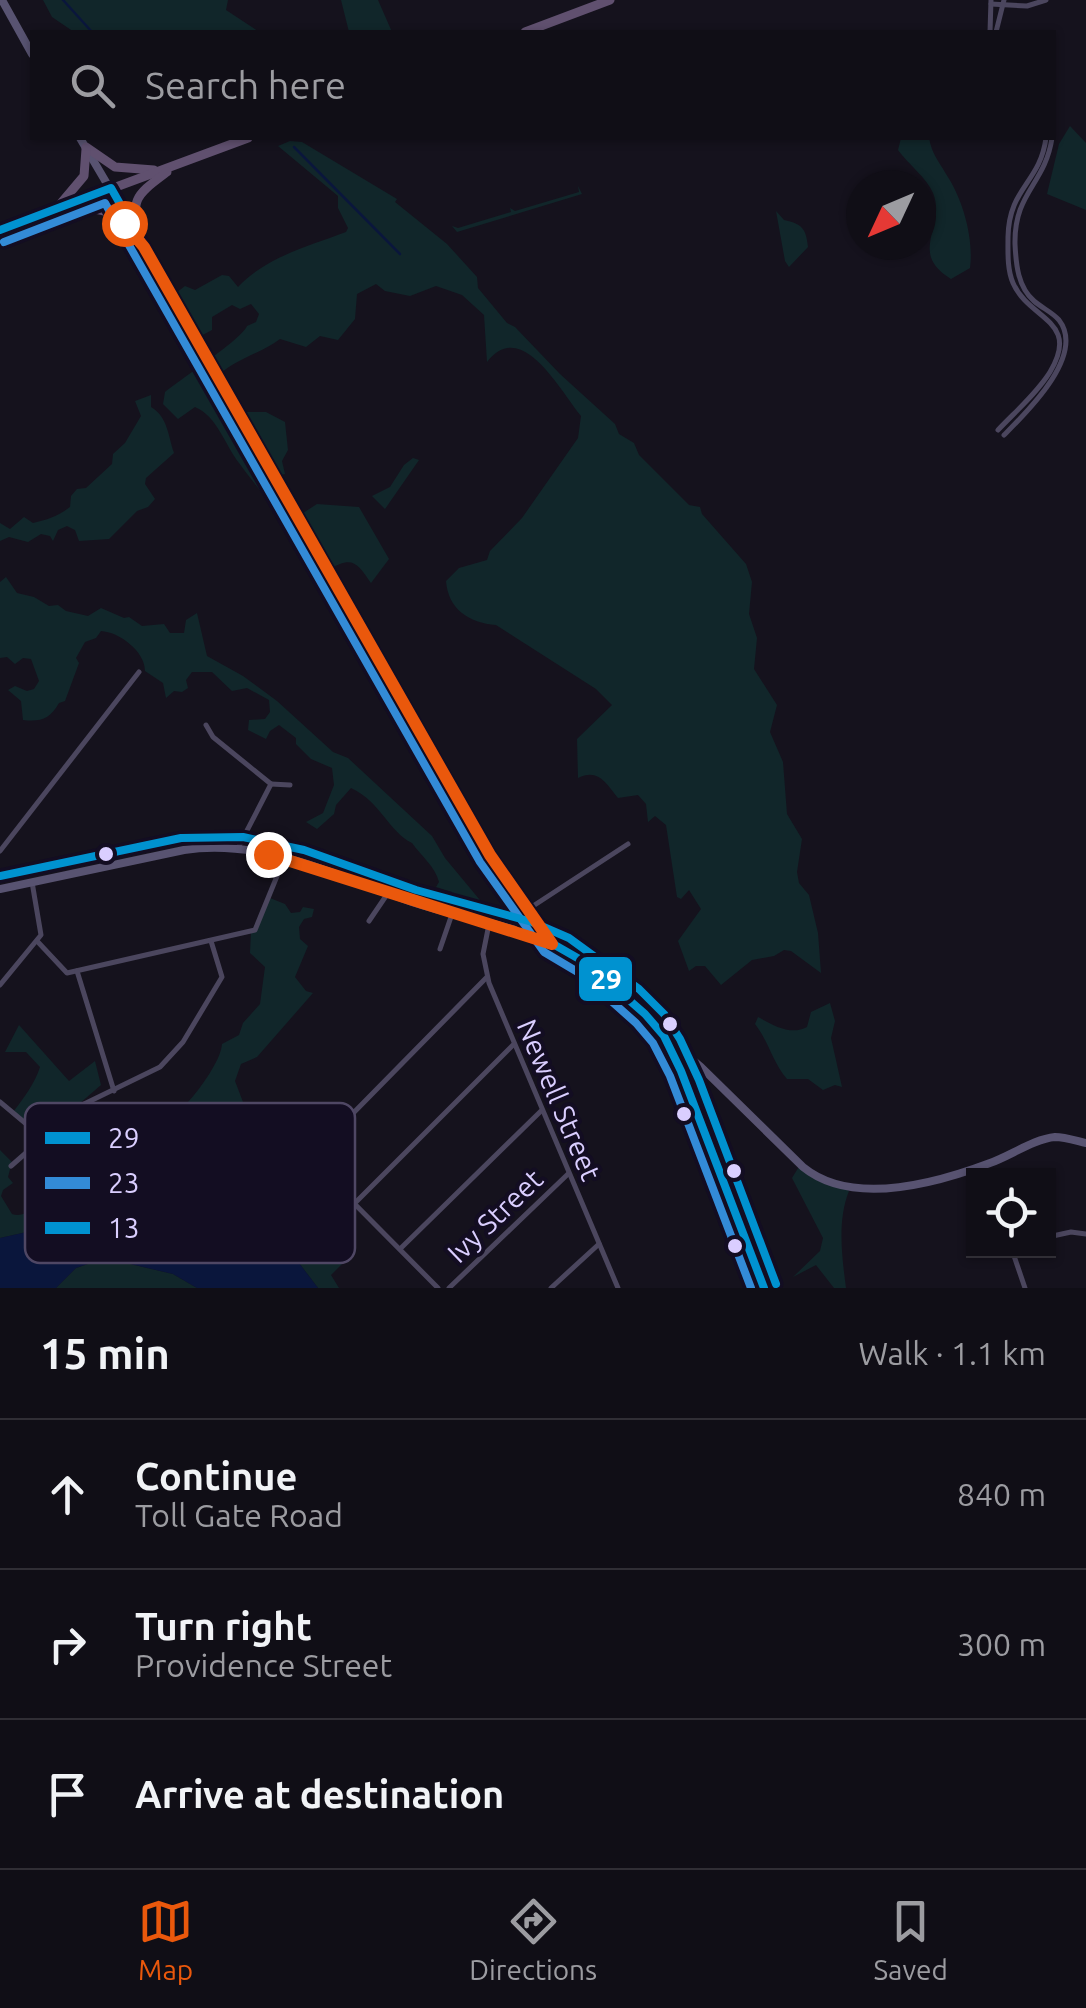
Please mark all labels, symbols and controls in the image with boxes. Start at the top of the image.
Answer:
search box [30,30,1056,140]
icon: search [65,58,120,113]
text: Search here [145,64,346,106]
north arrow [846,170,936,260]
route start [102,201,148,247]
route end [246,832,292,878]
unlabelled marker [96,844,116,864]
line badge: 29 [577,955,634,1003]
text: 29 [590,963,622,994]
unlabelled marker [660,1014,680,1034]
street label: Newell Street [512,1015,607,1185]
legend [25,1103,355,1263]
unlabelled marker [674,1104,694,1124]
text: 29 [108,1122,140,1153]
unlabelled marker [724,1161,744,1181]
street label: Ivy Street [441,1163,548,1268]
text: 23 [108,1167,140,1198]
map controls [966,1168,1056,1258]
button: locate [966,1168,1056,1258]
text: 13 [108,1212,140,1243]
unlabelled marker [725,1236,745,1256]
text: 15 min [40,1330,170,1377]
text: Walk · 1.1 km [858,1335,1046,1371]
text: Continue [135,1455,297,1497]
icon: ahead [40,1467,95,1522]
text: 840 m [957,1476,1046,1512]
text: Toll Gate Road [135,1497,343,1533]
text: Turn right [135,1605,312,1647]
icon: right [40,1617,95,1672]
text: 300 m [957,1626,1046,1662]
text: Providence Street [135,1647,392,1683]
icon: arrive [40,1767,95,1822]
text: Arrive at destination [135,1773,504,1815]
tab: Map [138,1894,193,1985]
tab: Directions [469,1894,597,1985]
tab: Saved [873,1894,948,1985]

